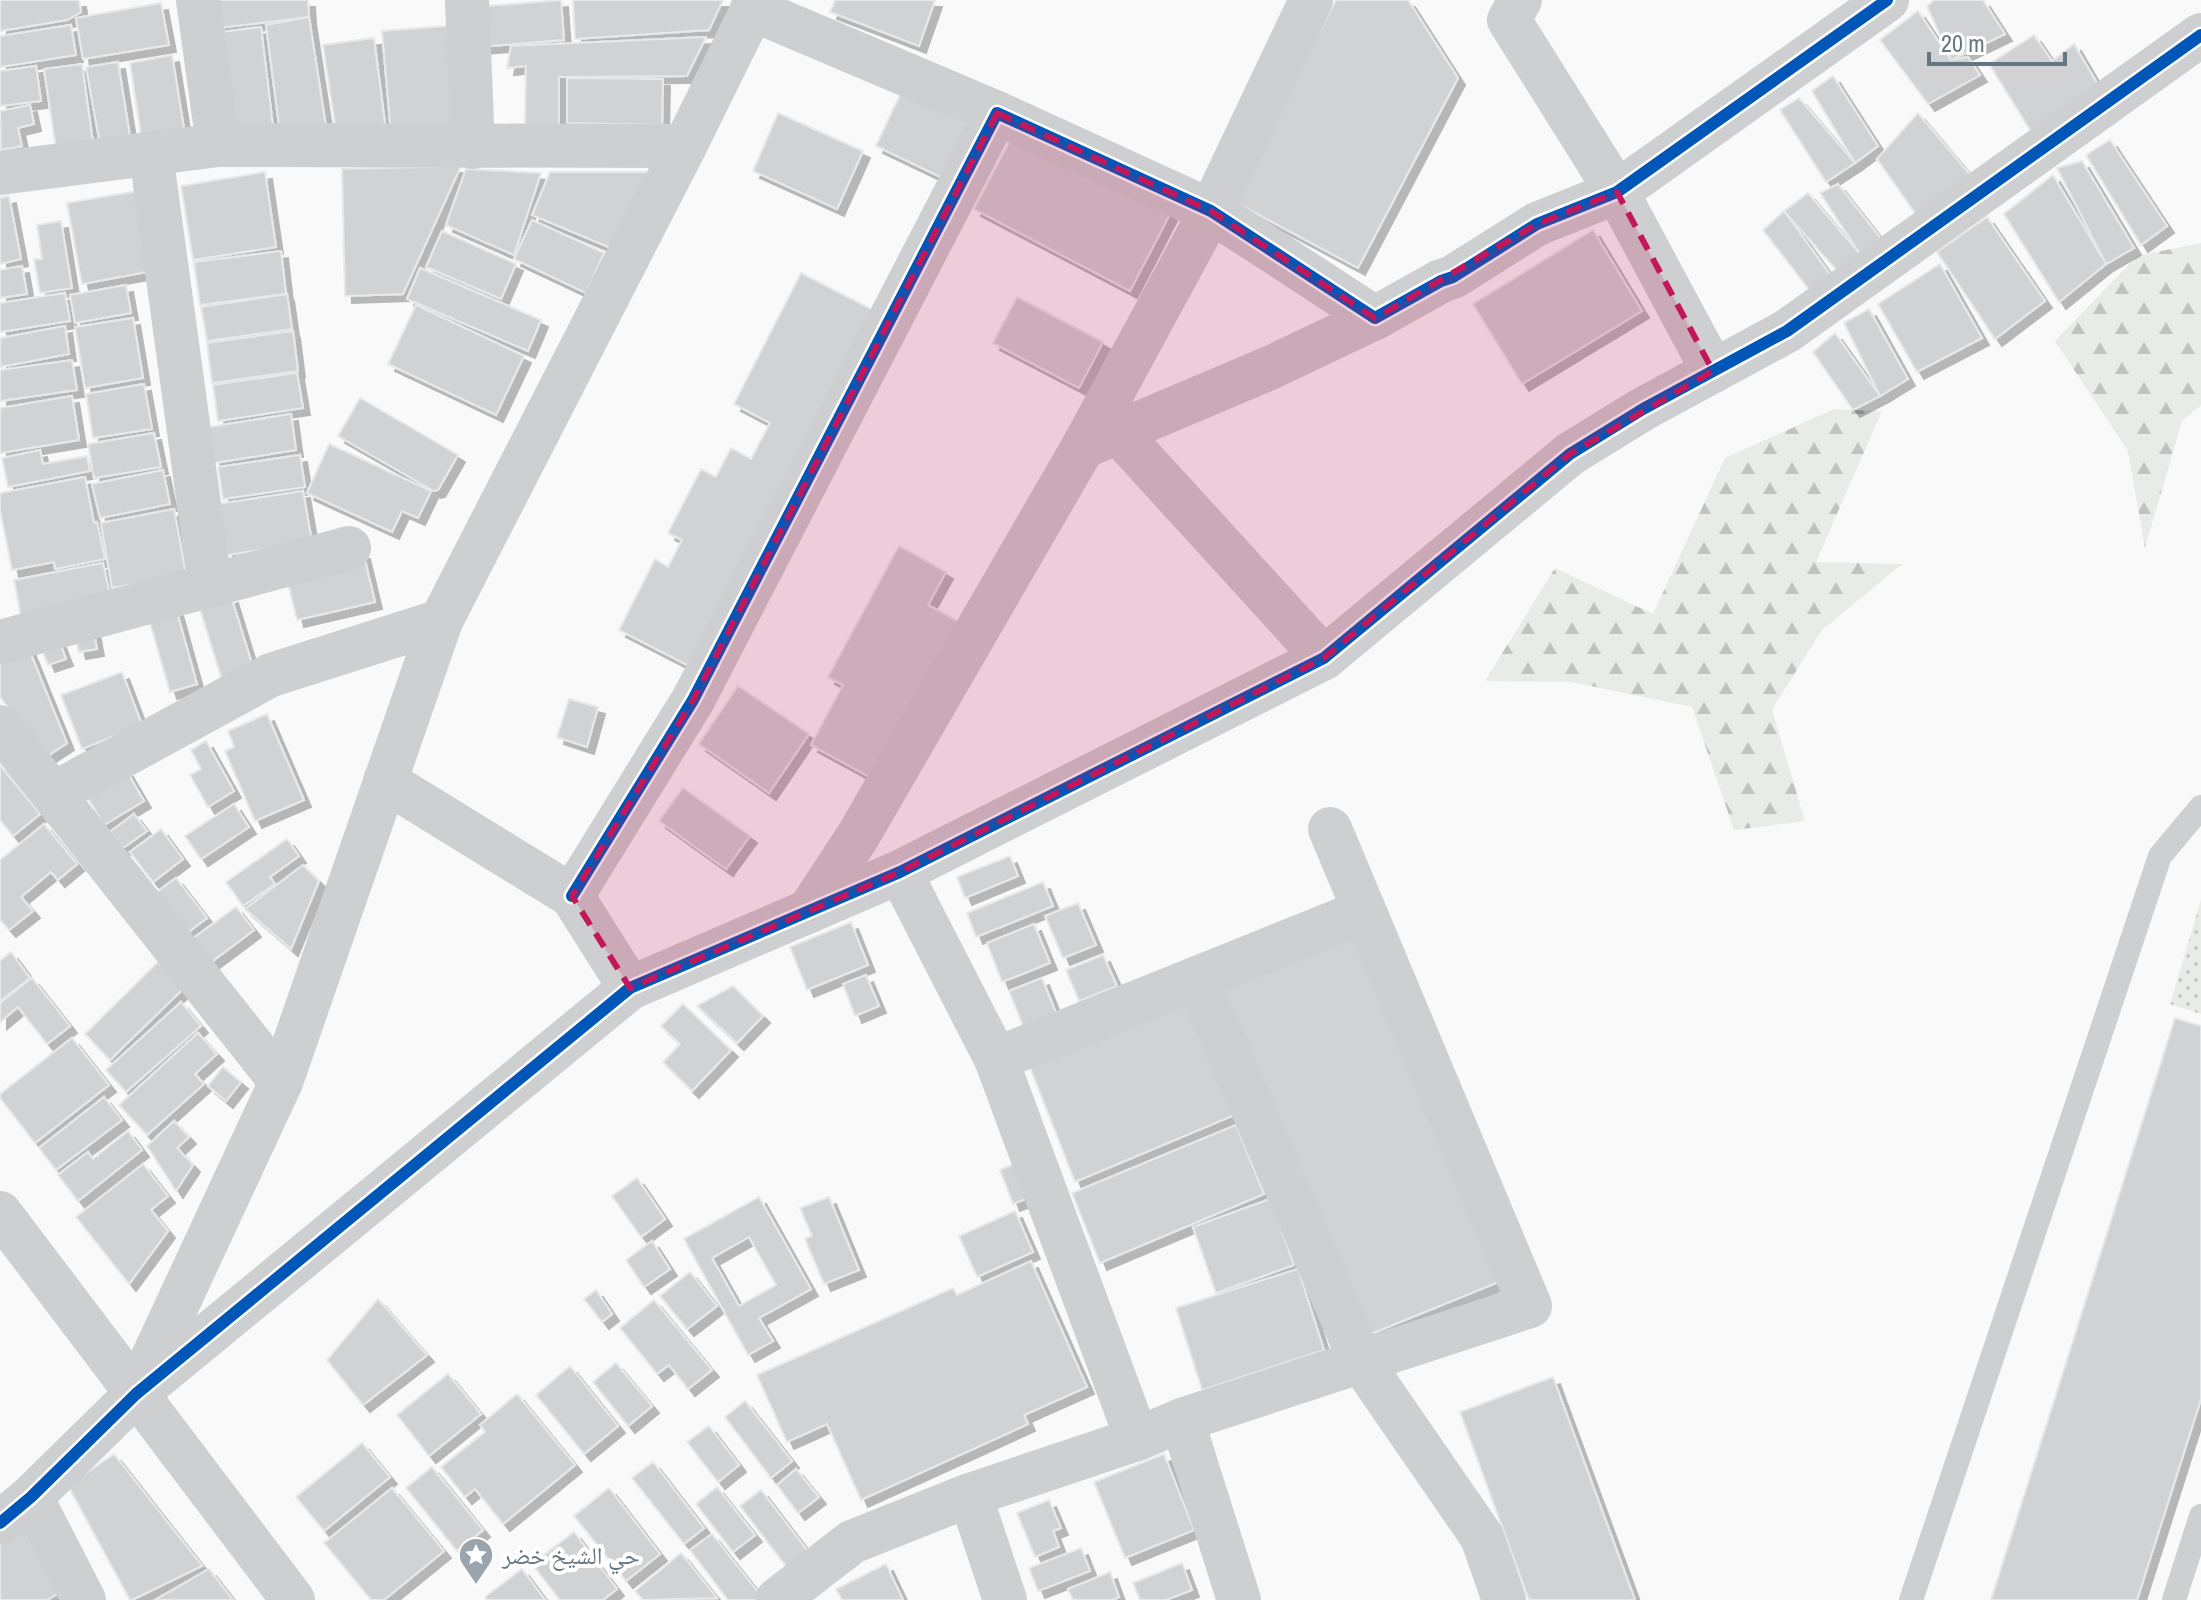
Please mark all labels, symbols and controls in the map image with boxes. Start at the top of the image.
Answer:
scale bar [1929,16,2065,66]
text: 20 m [1941,27,1985,59]
place icon: حي الشيخ خضر [457,1536,495,1586]
place label: حي الشيخ خضر [501,1539,640,1575]

